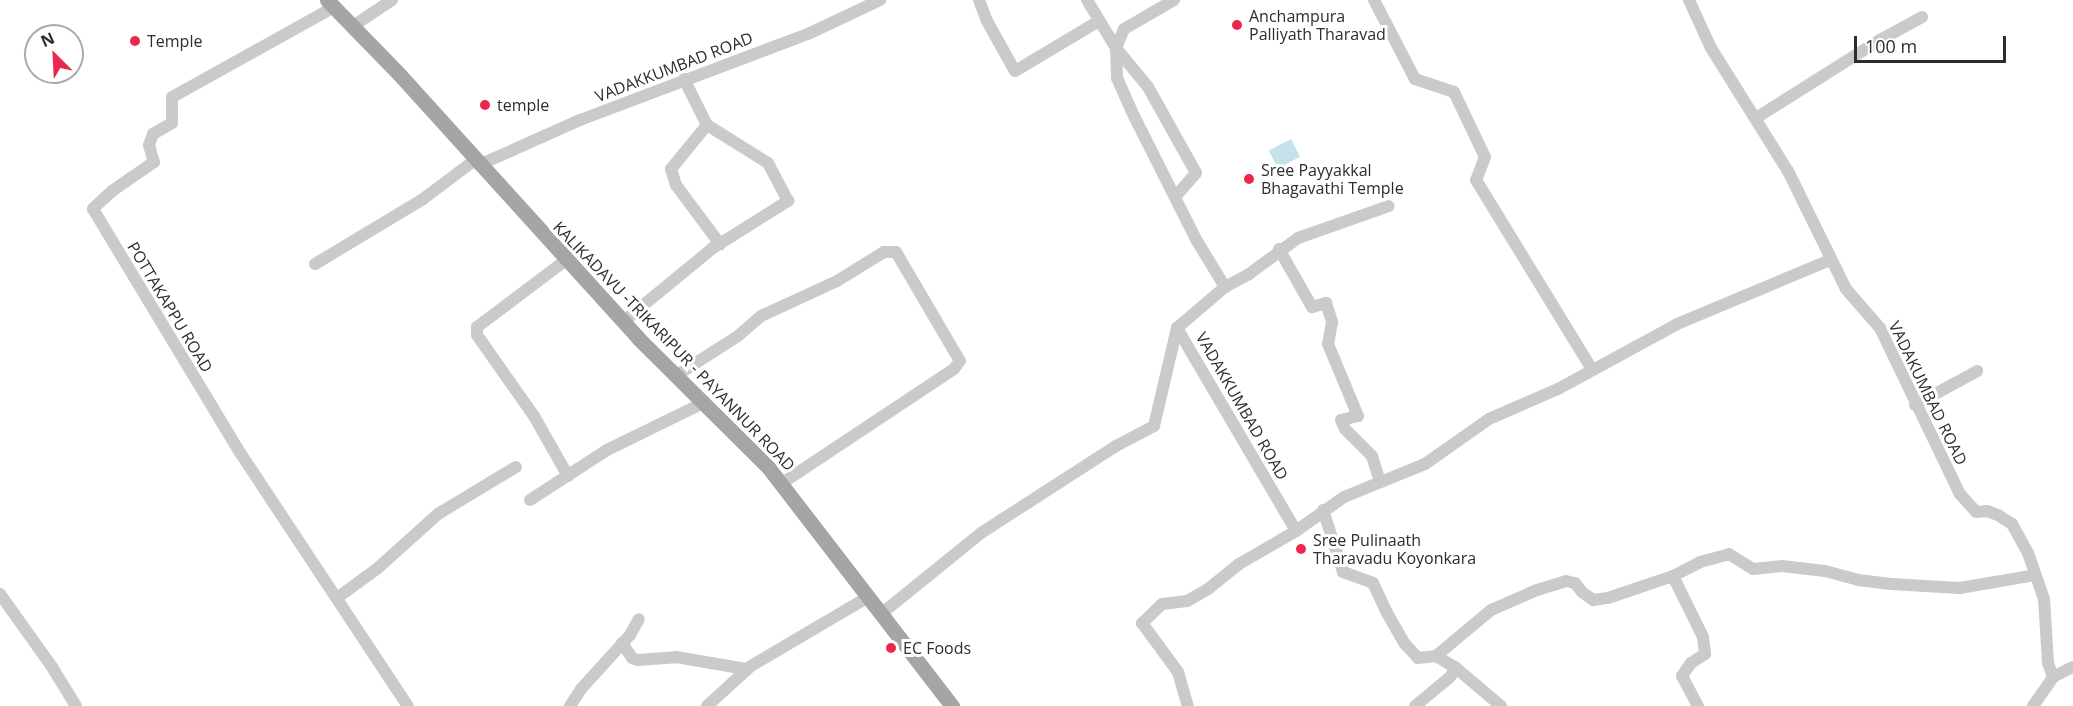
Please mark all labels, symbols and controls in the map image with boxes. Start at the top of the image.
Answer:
place label: Anchampura Palliyath Tharavad [1249,6,1386,44]
marker: Anchampura Palliyath Tharavad [1230,18,1244,32]
north arrow [24,24,84,84]
scale bar [1857,24,2008,62]
text: N [37,27,58,52]
street label: VADAKKUMBAD ROAD [592,28,756,106]
place label: Temple [147,31,202,51]
marker: Temple [128,34,142,48]
text: 100 m [1865,34,1917,58]
place label: temple [497,95,549,115]
marker: temple [478,98,492,112]
place label: Sree Payyakkal Bhagavathi Temple [1261,160,1404,198]
marker: Sree Payyakkal Bhagavathi Temple [1242,172,1256,186]
street label: KALIKADAVU -TRIKARIPUR - PAYANNUR ROAD [549,217,799,475]
street label: POTTAKAPPU ROAD [123,238,217,376]
street label: VADAKUMBAD ROAD [1885,318,1971,468]
street label: VADAKKUMBAD ROAD [1192,329,1292,483]
place label: Sree Pulinaath Tharavadu Koyonkara [1313,530,1476,568]
marker: Sree Pulinaath Tharavadu Koyonkara [1294,542,1308,556]
place label: EC Foods [903,638,971,658]
marker: EC Foods [884,641,898,655]

